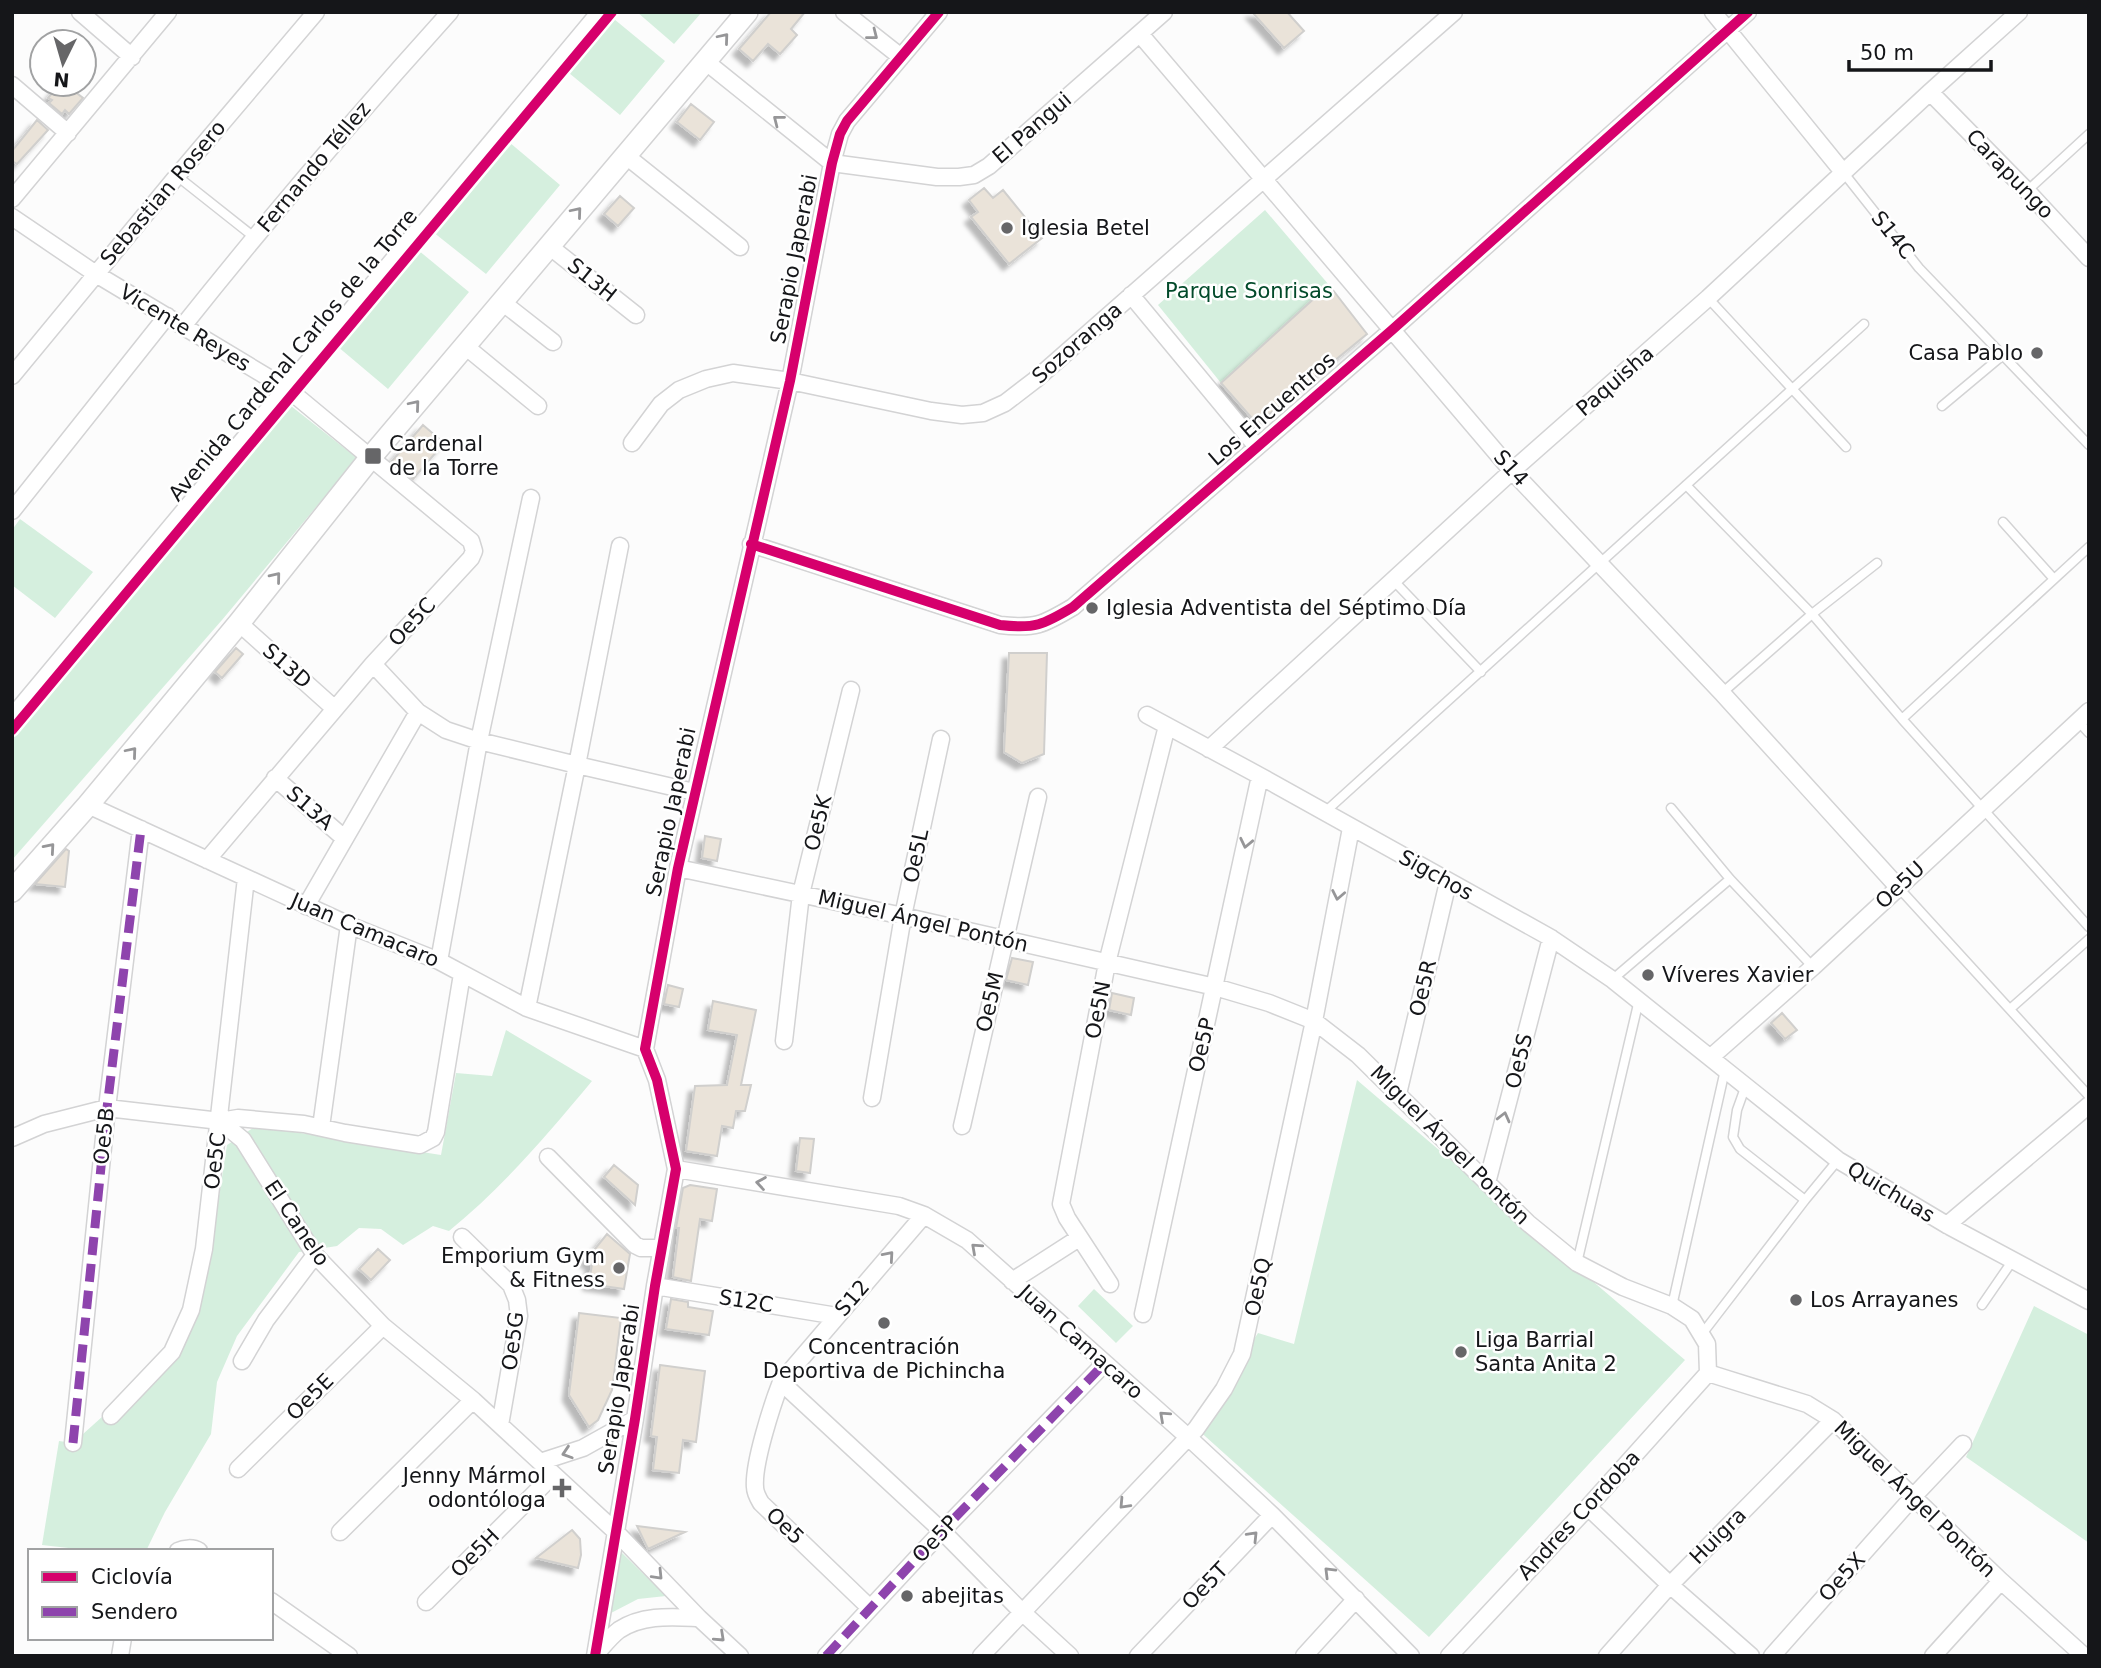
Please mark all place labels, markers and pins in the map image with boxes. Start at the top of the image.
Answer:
place label: Iglesia Betel [1021,216,1150,240]
marker: Iglesia Betel [999,220,1015,236]
place label: Casa Pablo [1908,341,2023,365]
marker: Casa Pablo [2029,345,2045,361]
place label: Cardenal de la Torre [389,432,499,480]
marker: Cardenal de la Torre [363,446,383,466]
place label: Iglesia Adventista del Séptimo Día [1106,596,1467,620]
marker: Iglesia Adventista del Séptimo Día [1084,600,1100,616]
place label: Víveres Xavier [1662,963,1814,987]
marker: Víveres Xavier [1640,967,1656,983]
place label: Emporium Gym & Fitness [441,1244,605,1292]
marker: Emporium Gym & Fitness [611,1260,627,1276]
place label: Los Arrayanes [1810,1288,1958,1312]
marker: Los Arrayanes [1788,1292,1804,1308]
marker: Concentración Deportiva de Pichincha [876,1315,892,1331]
place label: Liga Barrial Santa Anita 2 [1475,1328,1617,1376]
place label: Concentración Deportiva de Pichincha [763,1335,1005,1383]
marker: Liga Barrial Santa Anita 2 [1453,1344,1469,1360]
place label: Jenny Mármol odontóloga [401,1464,546,1512]
marker: Jenny Mármol odontóloga [552,1478,572,1498]
place label: abejitas [921,1584,1004,1608]
marker: abejitas [899,1588,915,1604]

